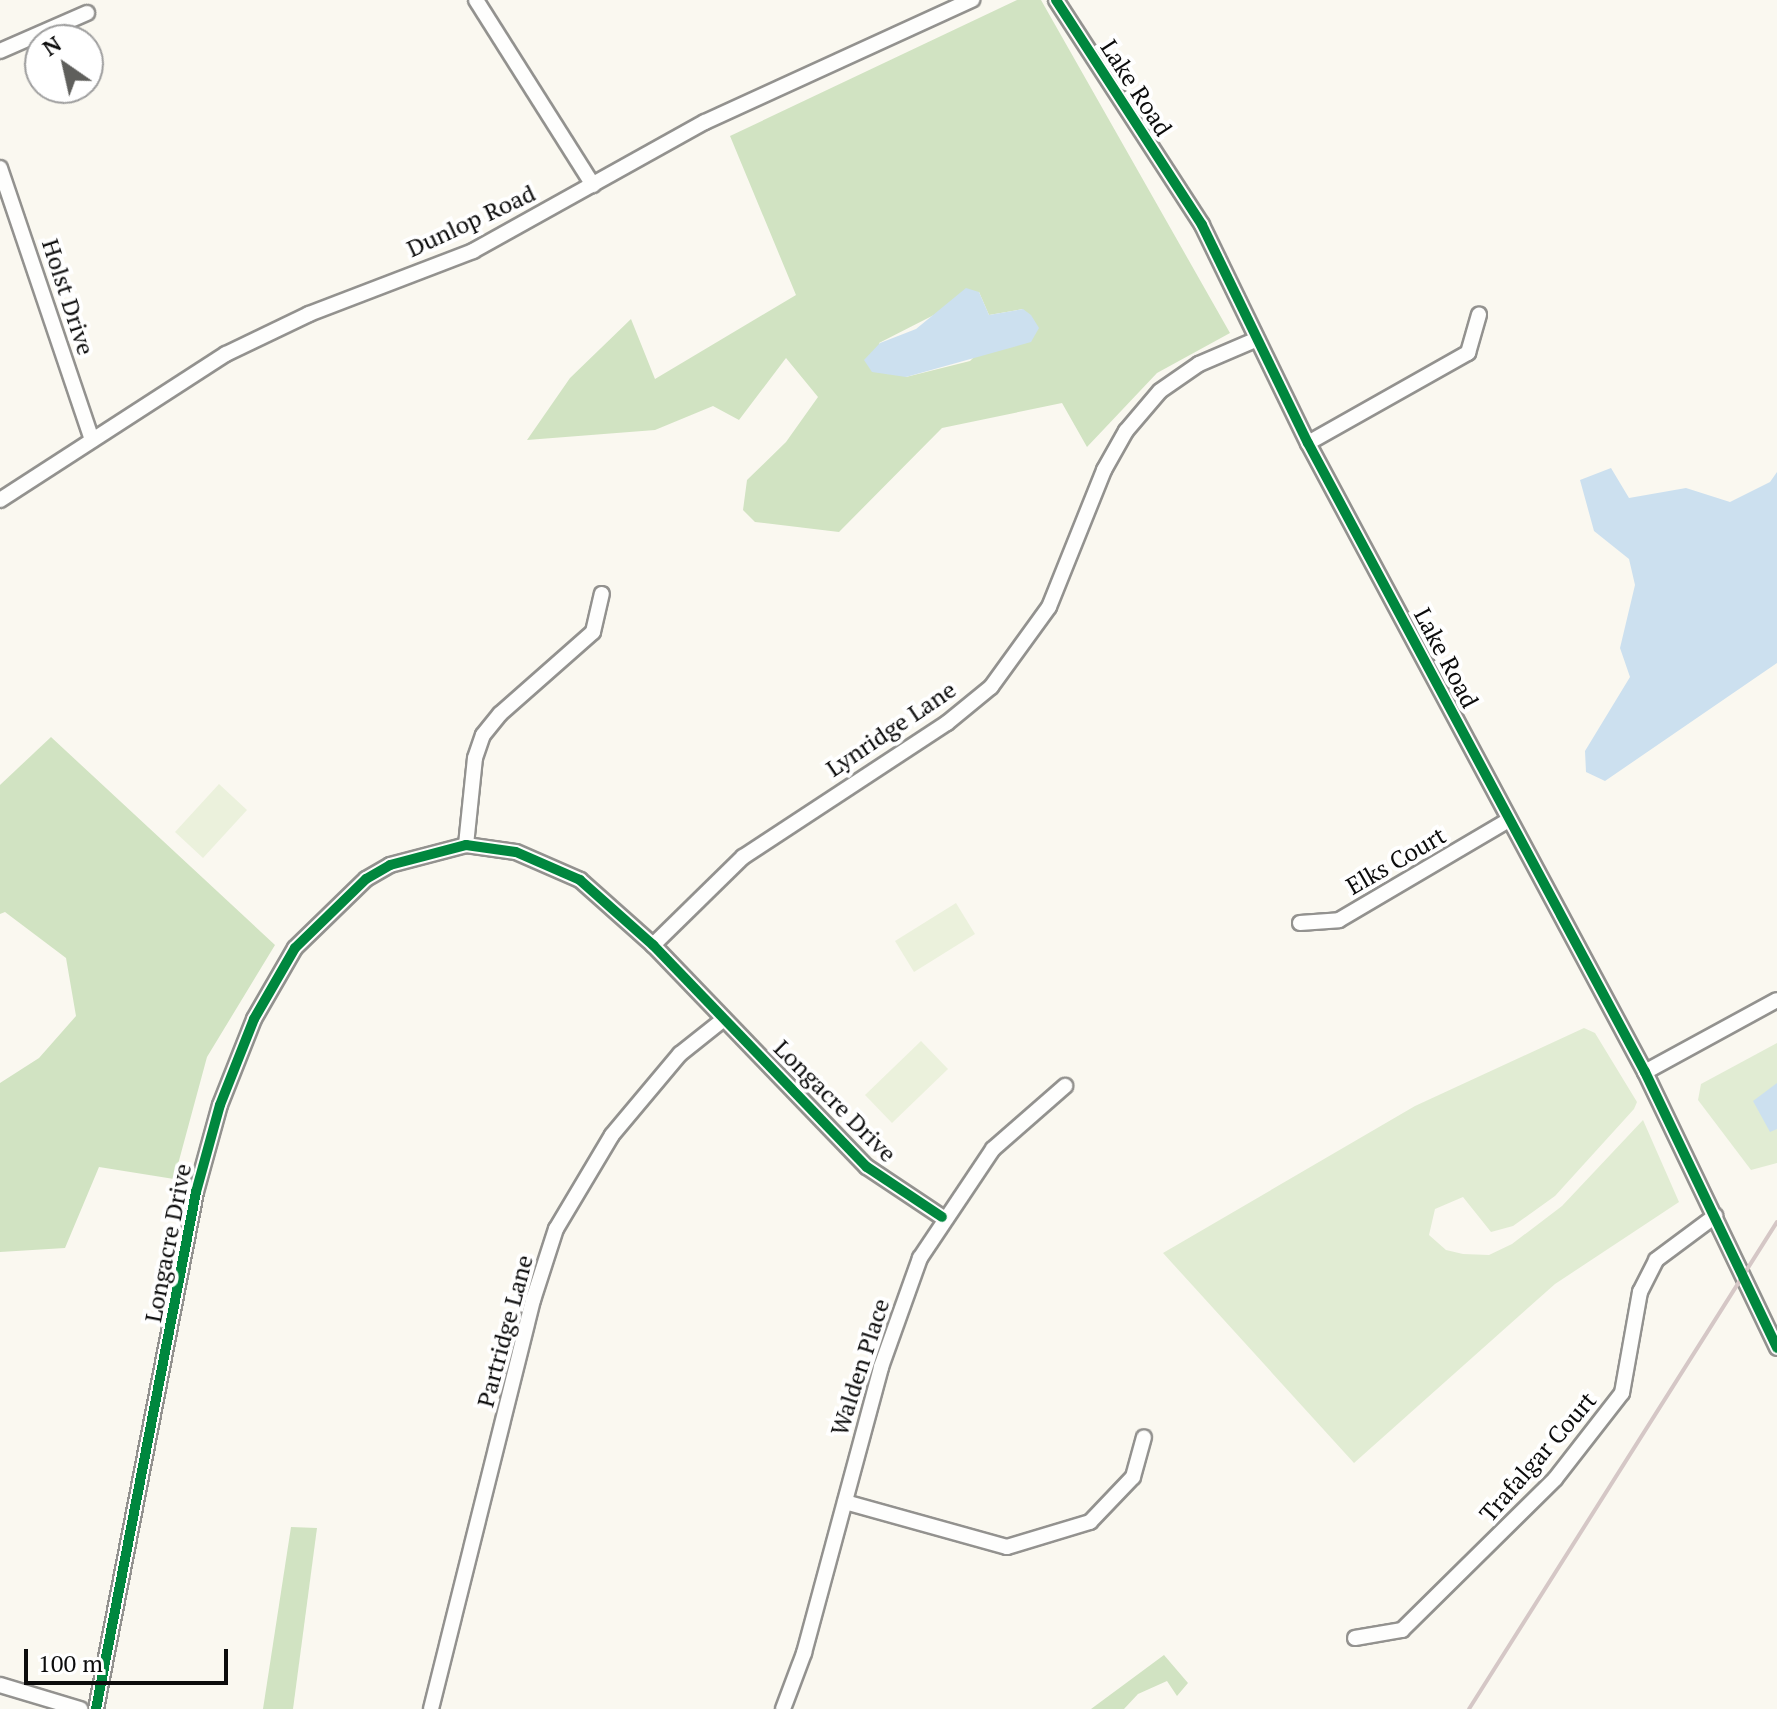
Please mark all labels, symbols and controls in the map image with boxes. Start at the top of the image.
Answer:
north arrow [24,24,104,104]
text: N [36,29,66,62]
street label: Lake Road [1094,35,1178,141]
street label: Dunlop Road [402,179,540,263]
street label: Holst Drive [36,235,100,359]
street label: Lake Road [1408,603,1484,713]
street label: Lynridge Lane [821,675,961,783]
street label: Elks Court [1341,821,1451,901]
street label: Longacre Drive [768,1034,902,1168]
street label: Longacre Drive [139,1161,197,1325]
street label: Partridge Lane [471,1252,539,1410]
street label: Walden Place [824,1295,896,1439]
street label: Trafalgar Court [1474,1386,1602,1528]
scale bar [28,1633,232,1683]
text: 100 m [38,1647,103,1679]

